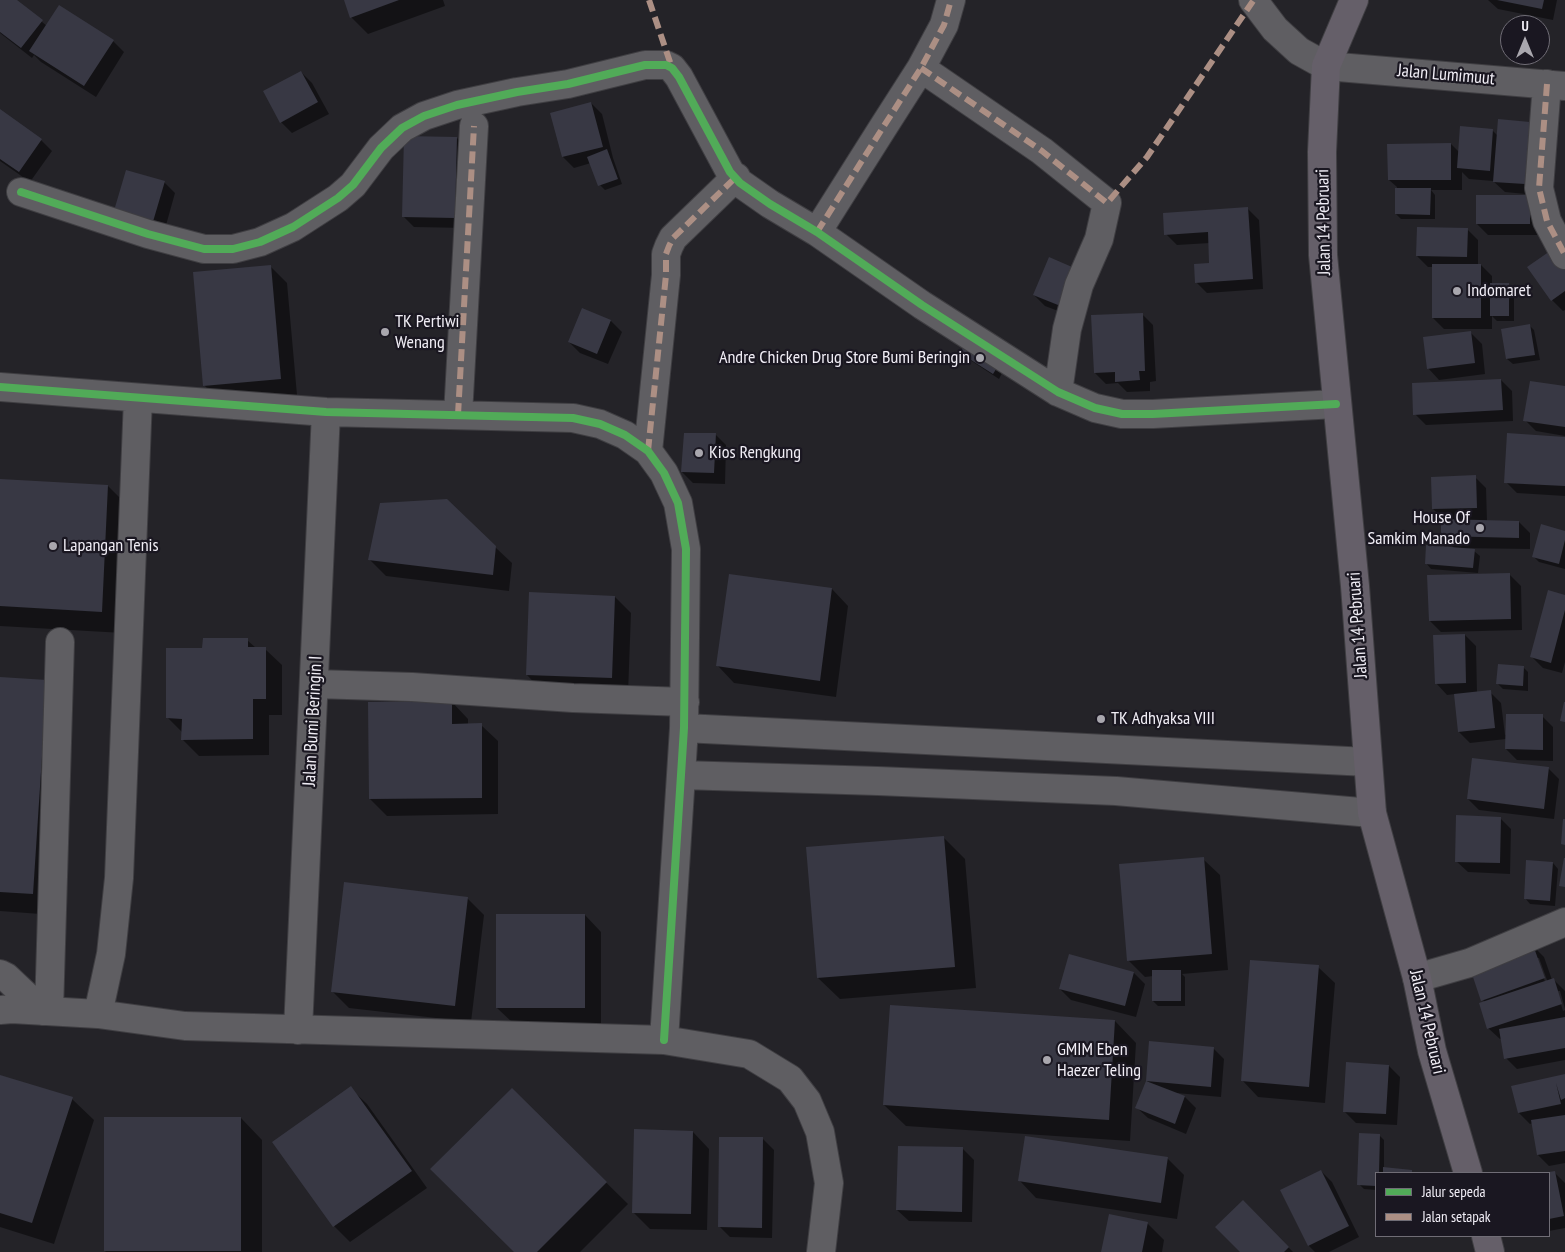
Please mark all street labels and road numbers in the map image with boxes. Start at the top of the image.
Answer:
street label: Jalan Lumimuut [1396,60,1496,90]
street label: Jalan 14 Pebruari [1312,169,1336,275]
street label: Jalan 14 Pebruari [1344,571,1372,679]
street label: Jalan Bumi Beringin I [299,655,327,787]
street label: Jalan 14 Pebruari [1405,968,1449,1076]

